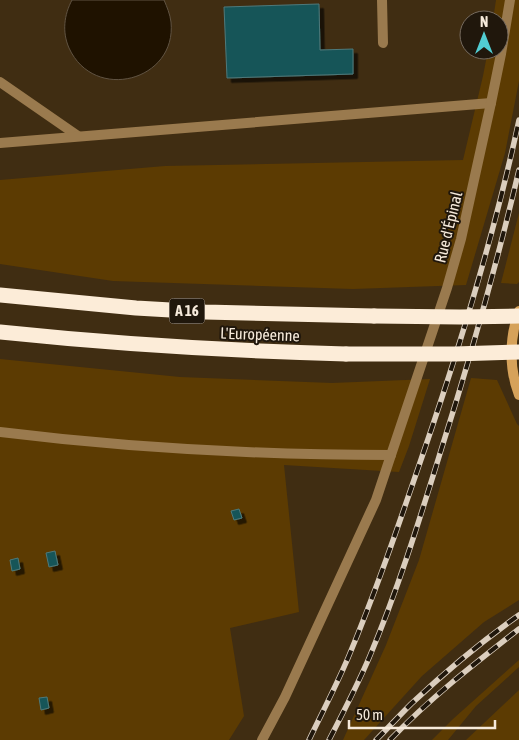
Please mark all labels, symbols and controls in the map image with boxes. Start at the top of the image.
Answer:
north arrow [459,10,509,60]
text: N [480,14,488,30]
street label: Rue d'Épinal [430,189,467,265]
road number: A 16 [170,298,204,324]
street label: L'Européenne [220,324,300,345]
scale bar [349,698,495,730]
text: 50 m [356,706,383,723]

